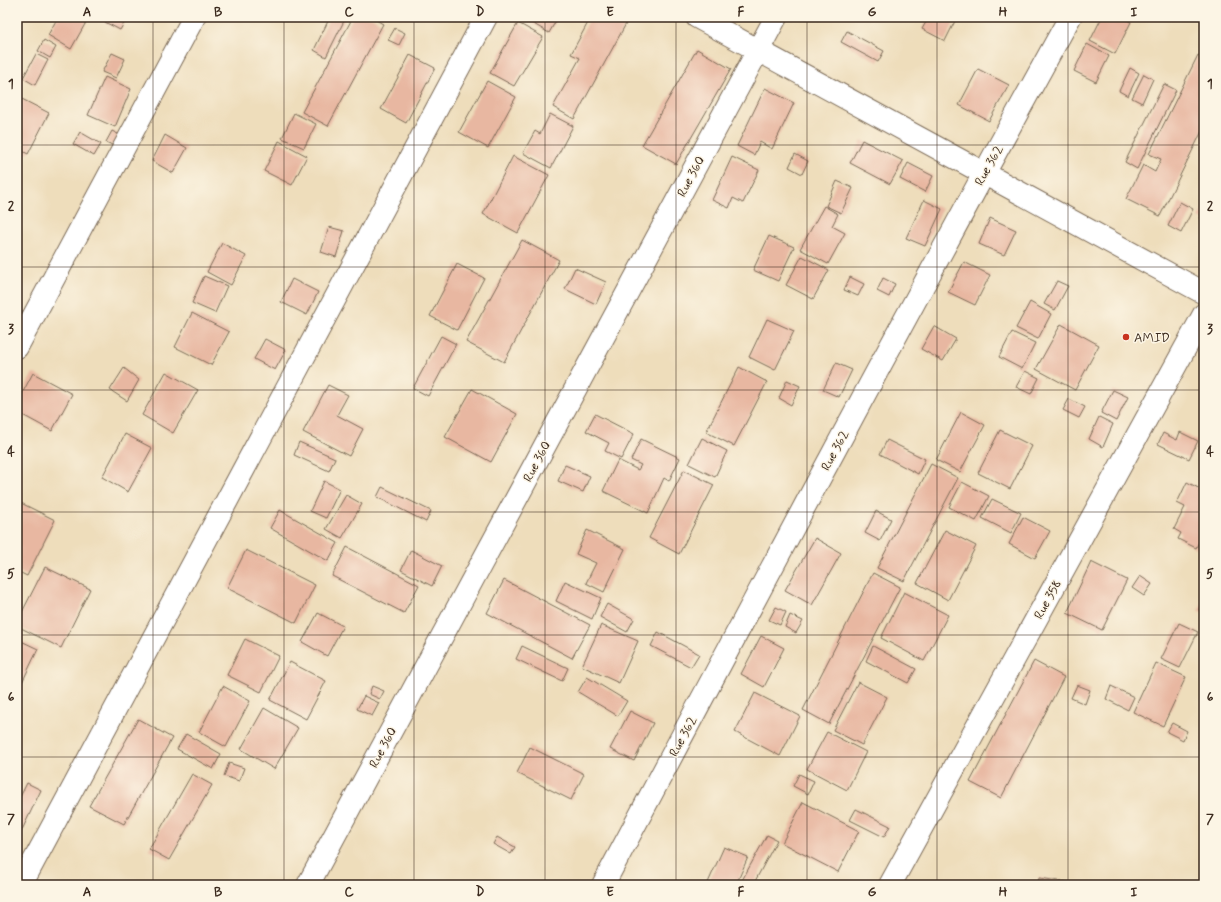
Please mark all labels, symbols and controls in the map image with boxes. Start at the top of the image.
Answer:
text: A [83,4,91,21]
text: B [214,4,223,21]
text: C [344,4,354,21]
text: D [476,4,485,21]
text: E [606,4,614,21]
text: F [738,4,745,21]
text: G [868,4,877,21]
text: H [999,4,1008,21]
text: I [1131,4,1138,21]
text: 1 [8,76,14,93]
text: 1 [1207,76,1213,93]
street label: Rue 362 [971,142,1007,189]
street label: Rue 360 [674,153,709,200]
text: 2 [8,198,15,215]
text: 2 [1207,198,1214,215]
text: 3 [8,321,14,338]
text: 3 [1207,321,1213,338]
place label: AMID [1134,330,1170,347]
marker: AMID [1121,332,1131,342]
street label: Rue 362 [818,427,853,474]
street label: Rue 360 [520,438,555,485]
text: 4 [7,444,15,461]
text: 4 [1206,444,1214,461]
text: 5 [7,566,15,583]
text: 5 [1206,566,1214,583]
street label: Rue 358 [1031,577,1066,622]
text: 6 [8,689,15,706]
text: 6 [1207,689,1214,706]
street label: Rue 362 [666,713,701,760]
street label: Rue 360 [366,724,401,771]
text: 7 [7,811,15,828]
text: 7 [1206,811,1214,828]
text: A [83,884,91,901]
text: B [214,884,223,901]
text: C [344,884,354,901]
text: D [476,884,485,901]
text: E [606,884,614,901]
text: F [738,884,745,901]
text: G [868,884,877,901]
text: H [999,884,1008,901]
text: I [1131,884,1138,901]

